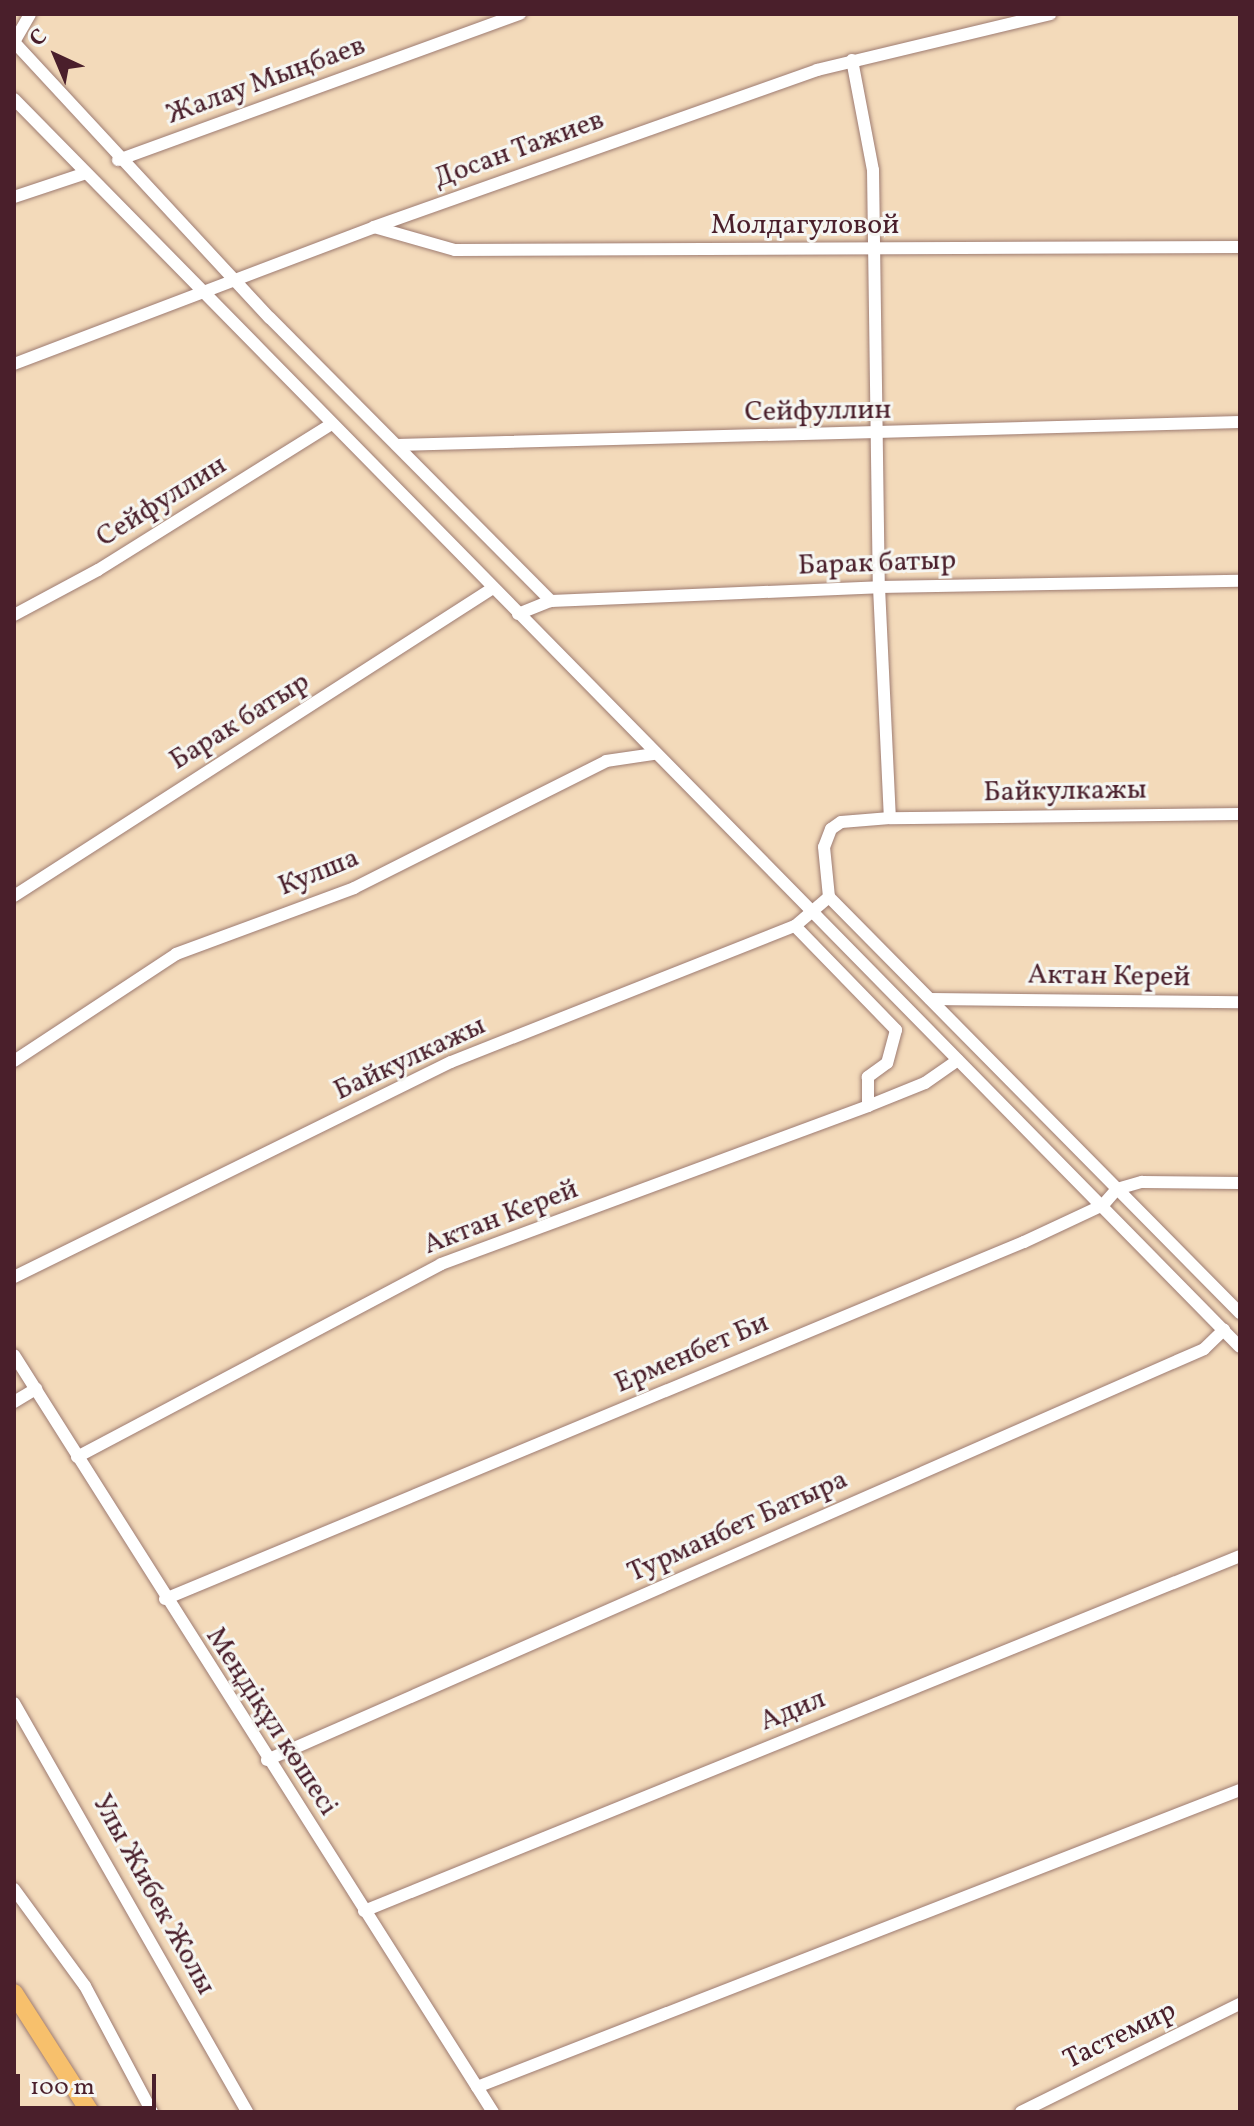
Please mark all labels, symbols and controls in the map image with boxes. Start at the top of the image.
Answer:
north arrow [16,16,96,96]
text: С [23,22,55,54]
street label: Жалау Мыңбаев [162,29,370,133]
street label: Досан Тажиев [429,104,609,196]
street label: Молдагуловой [711,209,899,243]
street label: Сейфуллин [744,394,892,430]
street label: Сейфуллин [91,449,233,555]
street label: Барак батыр [797,544,957,584]
street label: Барак батыр [164,666,316,778]
street label: Байкулкажы [983,774,1147,810]
street label: Кулша [274,842,364,904]
street label: Актан Керей [1027,959,1191,995]
street label: Байкулкажы [329,1009,491,1109]
street label: Актан Керей [419,1173,583,1263]
street label: Ерменбет Би [610,1307,774,1401]
street label: Турманбет Батыра [623,1463,853,1591]
street label: Меңдіқұл көшесі [198,1622,344,1822]
street label: Адил [755,1683,831,1739]
street label: Улы Жибек Жолы [84,1789,222,2001]
street label: Тастемир [1058,1994,1182,2078]
scale bar [20,2058,160,2108]
text: 100 m [30,2071,95,2105]

